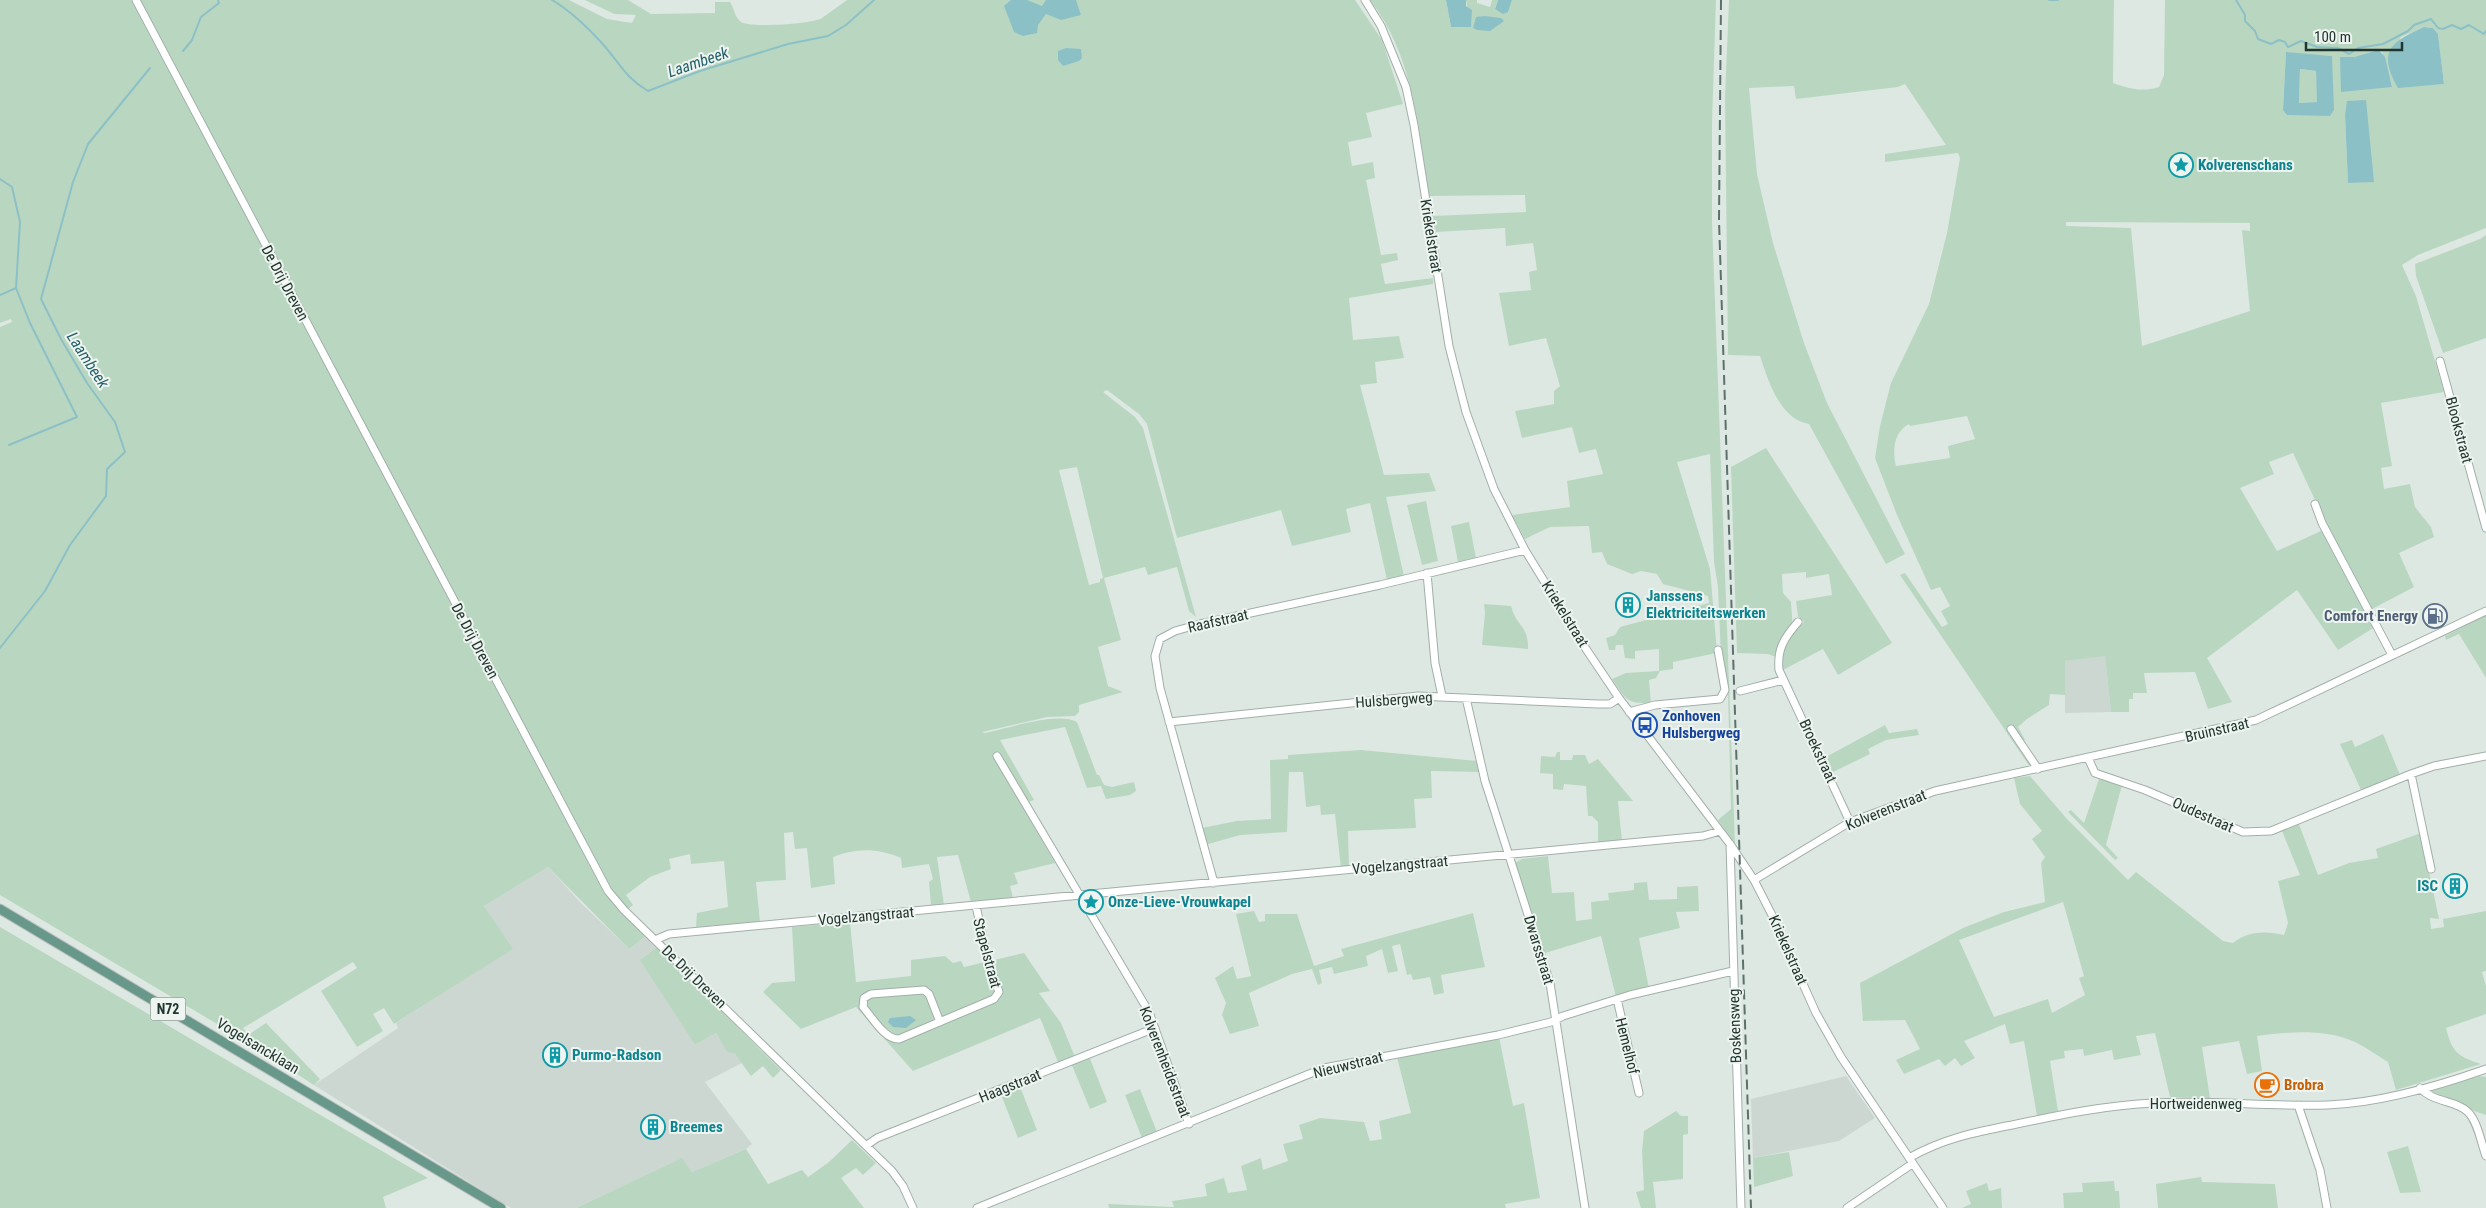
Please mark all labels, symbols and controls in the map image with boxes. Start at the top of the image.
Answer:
scale bar [2306,20,2402,52]
text: 100 m [2314,28,2351,46]
water label: Laambeek [665,42,732,81]
place icon: Kolverenschans [2168,152,2194,178]
place label: Kolverenschans [2198,156,2293,174]
street label: Kriekelstraat [1416,198,1446,274]
street label: De Drij Dreven [258,242,312,324]
water label: Laambeek [63,328,114,392]
street label: Blookstraat [2442,395,2476,465]
street label: Kriekelstraat [1538,578,1592,650]
place label: Janssens Elektriciteitswerken [1646,587,1766,622]
building icon: Janssens Elektriciteitswerken [1615,592,1641,618]
street label: De Drij Dreven [448,600,502,682]
fuel station icon: Comfort Energy [2422,603,2448,629]
street label: Raafstraat [1186,605,1250,637]
place label: Comfort Energy [2324,607,2418,625]
street label: Hulsbergweg [1355,688,1433,712]
place label: Zonhoven Hulsbergweg [1662,707,1740,742]
bus stop icon: Zonhoven Hulsbergweg [1632,712,1658,738]
street label: Bruinstraat [2183,714,2251,746]
street label: Broekstraat [1795,716,1841,786]
street label: Kolverenstraat [1843,786,1929,834]
street label: Oudestraat [2170,794,2236,836]
street label: Vogelzangstraat [1351,852,1449,878]
building icon: ISC [2442,873,2468,899]
place label: ISC [2417,877,2438,895]
place icon: Onze-Lieve-Vrouwkapel [1078,889,1104,915]
place label: Onze-Lieve-Vrouwkapel [1108,893,1251,911]
street label: Vogelzangstraat [817,903,915,929]
street label: Kriekelstraat [1765,912,1811,988]
street label: Dwarsstraat [1520,913,1558,987]
street label: Stapelstraat [969,916,1005,990]
street label: De Drij Dreven [658,942,730,1012]
street label: Boskensweg [1725,988,1745,1064]
road number: N72 [150,998,186,1021]
street label: Kolverenheidestraat [1136,1004,1194,1120]
street label: Vogelsancklaan [213,1014,303,1078]
street label: Hemelhof [1611,1016,1643,1076]
building icon: Purmo-Radson [542,1042,568,1068]
place label: Purmo-Radson [572,1046,661,1064]
street label: Nieuwstraat [1311,1048,1385,1082]
street label: Haagstraat [976,1065,1044,1107]
cafe icon: Brobra [2254,1072,2280,1098]
place label: Brobra [2284,1076,2324,1094]
street label: Hortweidenweg [2150,1095,2242,1113]
building icon: Breemes [640,1114,666,1140]
place label: Breemes [670,1118,723,1136]

